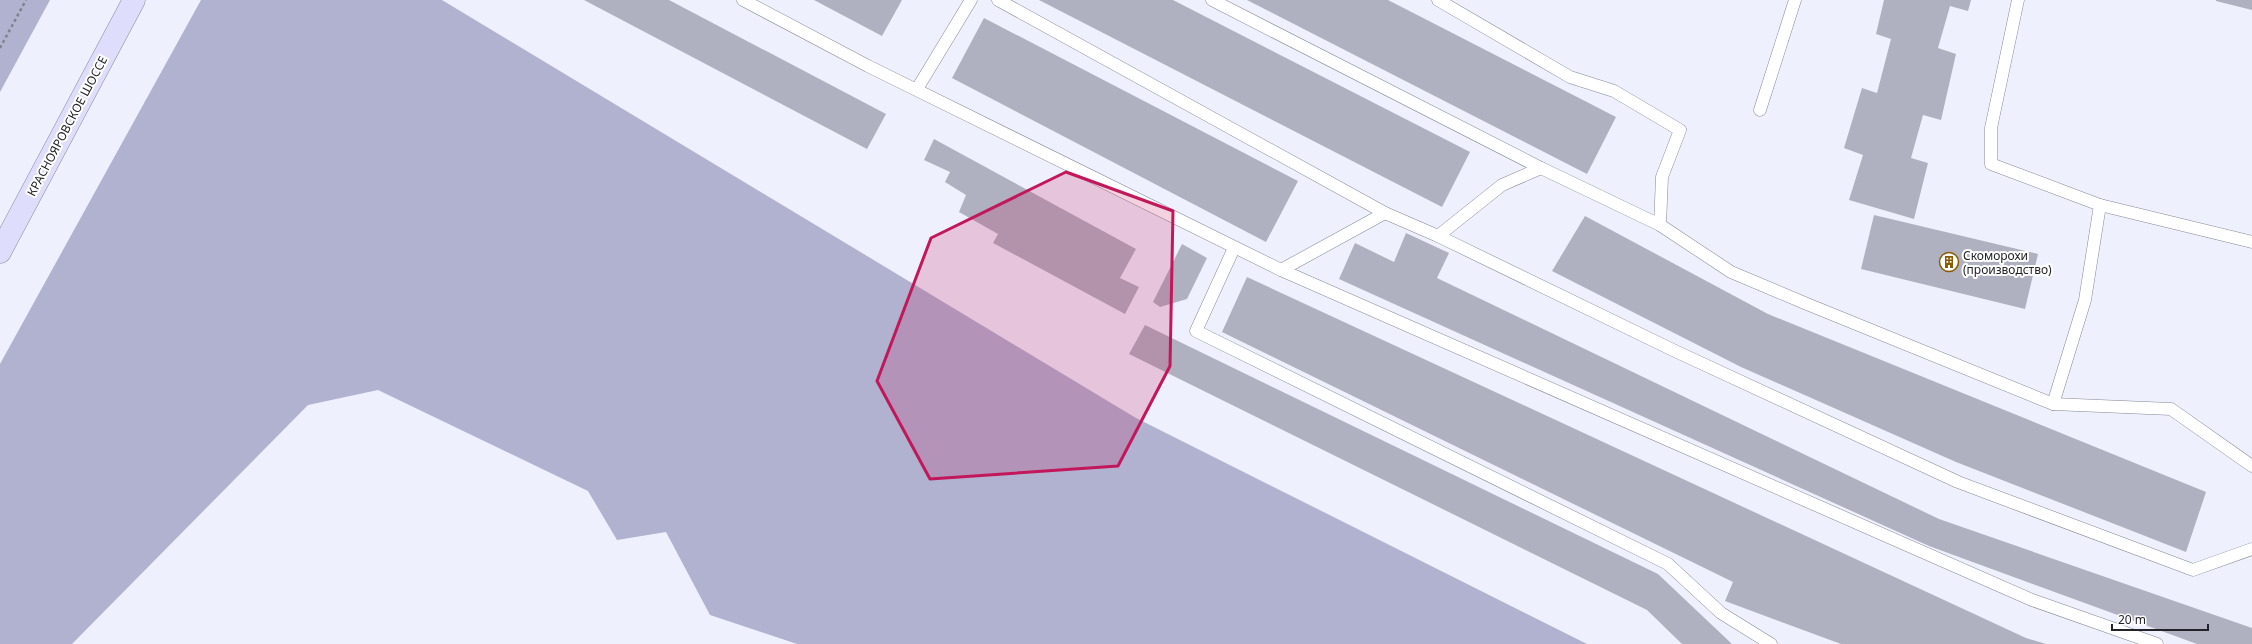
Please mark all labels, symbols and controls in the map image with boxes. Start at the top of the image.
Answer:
street label: КРАСНОЯРОВСКОЕ ШОССЕ [23,53,111,199]
place label: Скоморохи (производство) [1963,247,2052,278]
building icon: Скоморохи (производство) [1938,251,1960,273]
scale bar [2112,606,2208,632]
text: 20 m [2118,611,2146,628]

